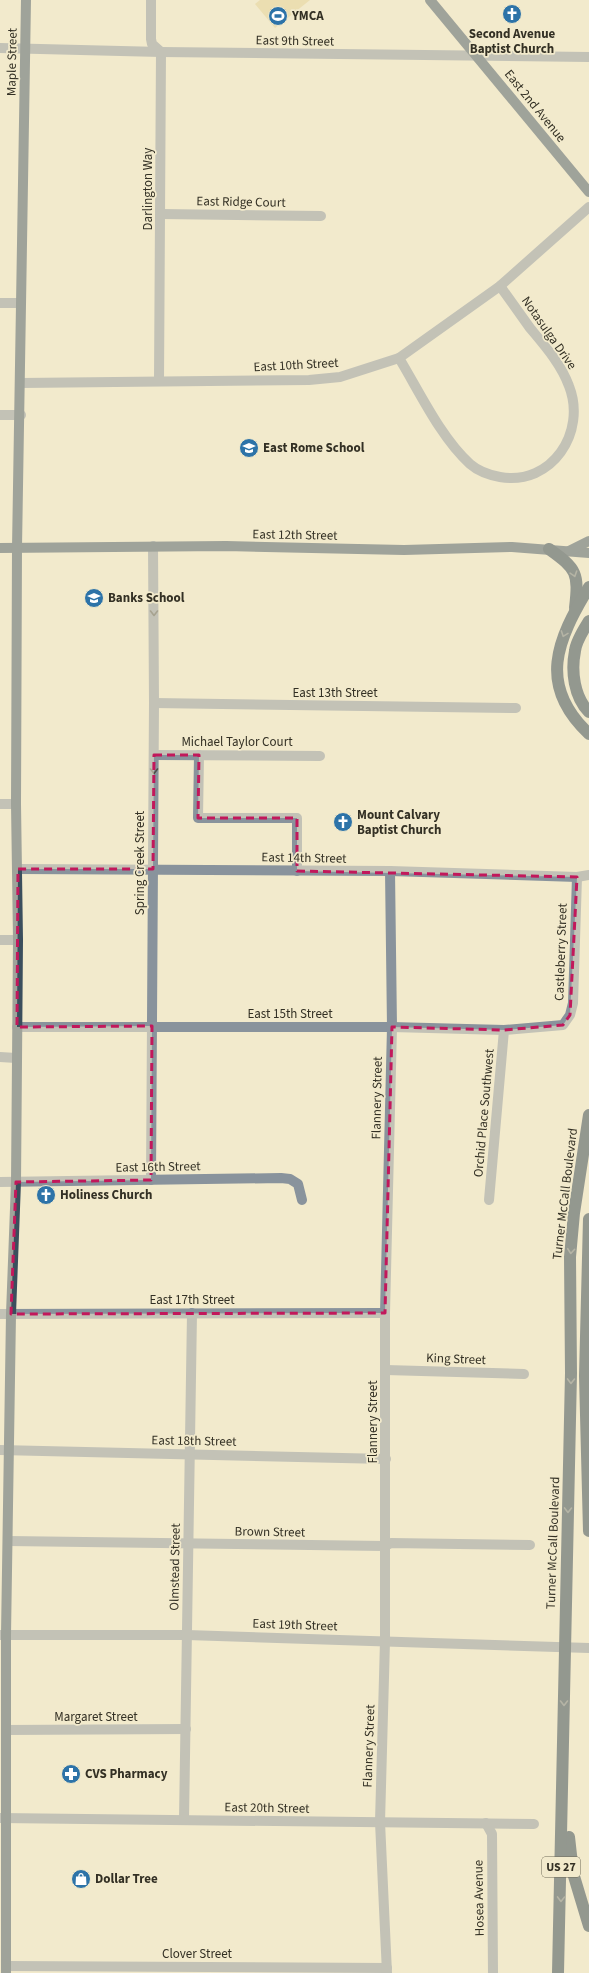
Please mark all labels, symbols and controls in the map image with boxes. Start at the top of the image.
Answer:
church icon: Second Avenue Baptist Church [501,3,523,25]
sports icon: YMCA [267,5,289,27]
place label: YMCA [291,7,324,25]
place label: Second Avenue Baptist Church [469,25,556,58]
street label: Maple Street [2,27,22,96]
street label: East 9th Street [256,31,335,51]
street label: East 2nd Avenue [500,66,570,146]
street label: Darlington Way [139,148,157,230]
street label: East Ridge Court [196,192,286,212]
street label: Notasulga Drive [517,293,581,373]
street label: East 10th Street [253,354,340,376]
school or university icon: East Rome School [238,437,260,459]
place label: East Rome School [263,439,365,457]
street label: East 12th Street [252,525,338,545]
one-way arrow [569,571,578,578]
school or university icon: Banks School [83,587,105,609]
place label: Banks School [108,589,185,607]
one-way arrow [150,610,158,616]
one-way arrow [560,630,569,637]
street label: East 13th Street [292,684,378,702]
street label: Michael Taylor Court [181,733,293,751]
one-way arrow [150,768,158,774]
place label: Mount Calvary Baptist Church [357,806,441,839]
street label: Spring Creek Street [131,810,149,915]
church icon: Mount Calvary Baptist Church [332,811,354,833]
street label: East 14th Street [261,848,347,868]
street label: Castleberry Street [550,902,572,1001]
street label: East 15th Street [247,1005,333,1023]
street label: Orchid Place Southwest [469,1047,499,1178]
street label: Flannery Street [367,1056,387,1140]
street label: Turner McCall Boulevard [548,1127,582,1261]
street label: East 16th Street [115,1157,201,1177]
church icon: Holiness Church [35,1184,57,1206]
place label: Holiness Church [60,1186,153,1204]
one-way arrow [566,1248,575,1254]
street label: East 17th Street [149,1291,235,1309]
street label: King Street [426,1349,487,1369]
one-way arrow [567,1378,575,1384]
street label: Flannery Street [364,1380,382,1464]
street label: East 18th Street [151,1431,237,1451]
street label: Turner McCall Boulevard [542,1476,564,1610]
one-way arrow [564,1507,573,1513]
street label: Brown Street [235,1522,306,1542]
street label: Olmstead Street [165,1523,185,1611]
street label: East 19th Street [252,1615,338,1636]
one-way arrow [560,1700,568,1706]
street label: Flannery Street [359,1704,379,1788]
street label: Margaret Street [54,1708,138,1726]
pharmacy icon: CVS Pharmacy [60,1763,82,1785]
place label: CVS Pharmacy [85,1765,168,1783]
street label: East 20th Street [224,1798,310,1818]
road number: US 27 [542,1857,580,1877]
street label: Hosea Avenue [469,1860,489,1936]
shop icon: Dollar Tree [70,1868,92,1890]
place label: Dollar Tree [95,1870,158,1888]
one-way arrow [557,1896,565,1902]
street label: Clover Street [162,1945,233,1963]

